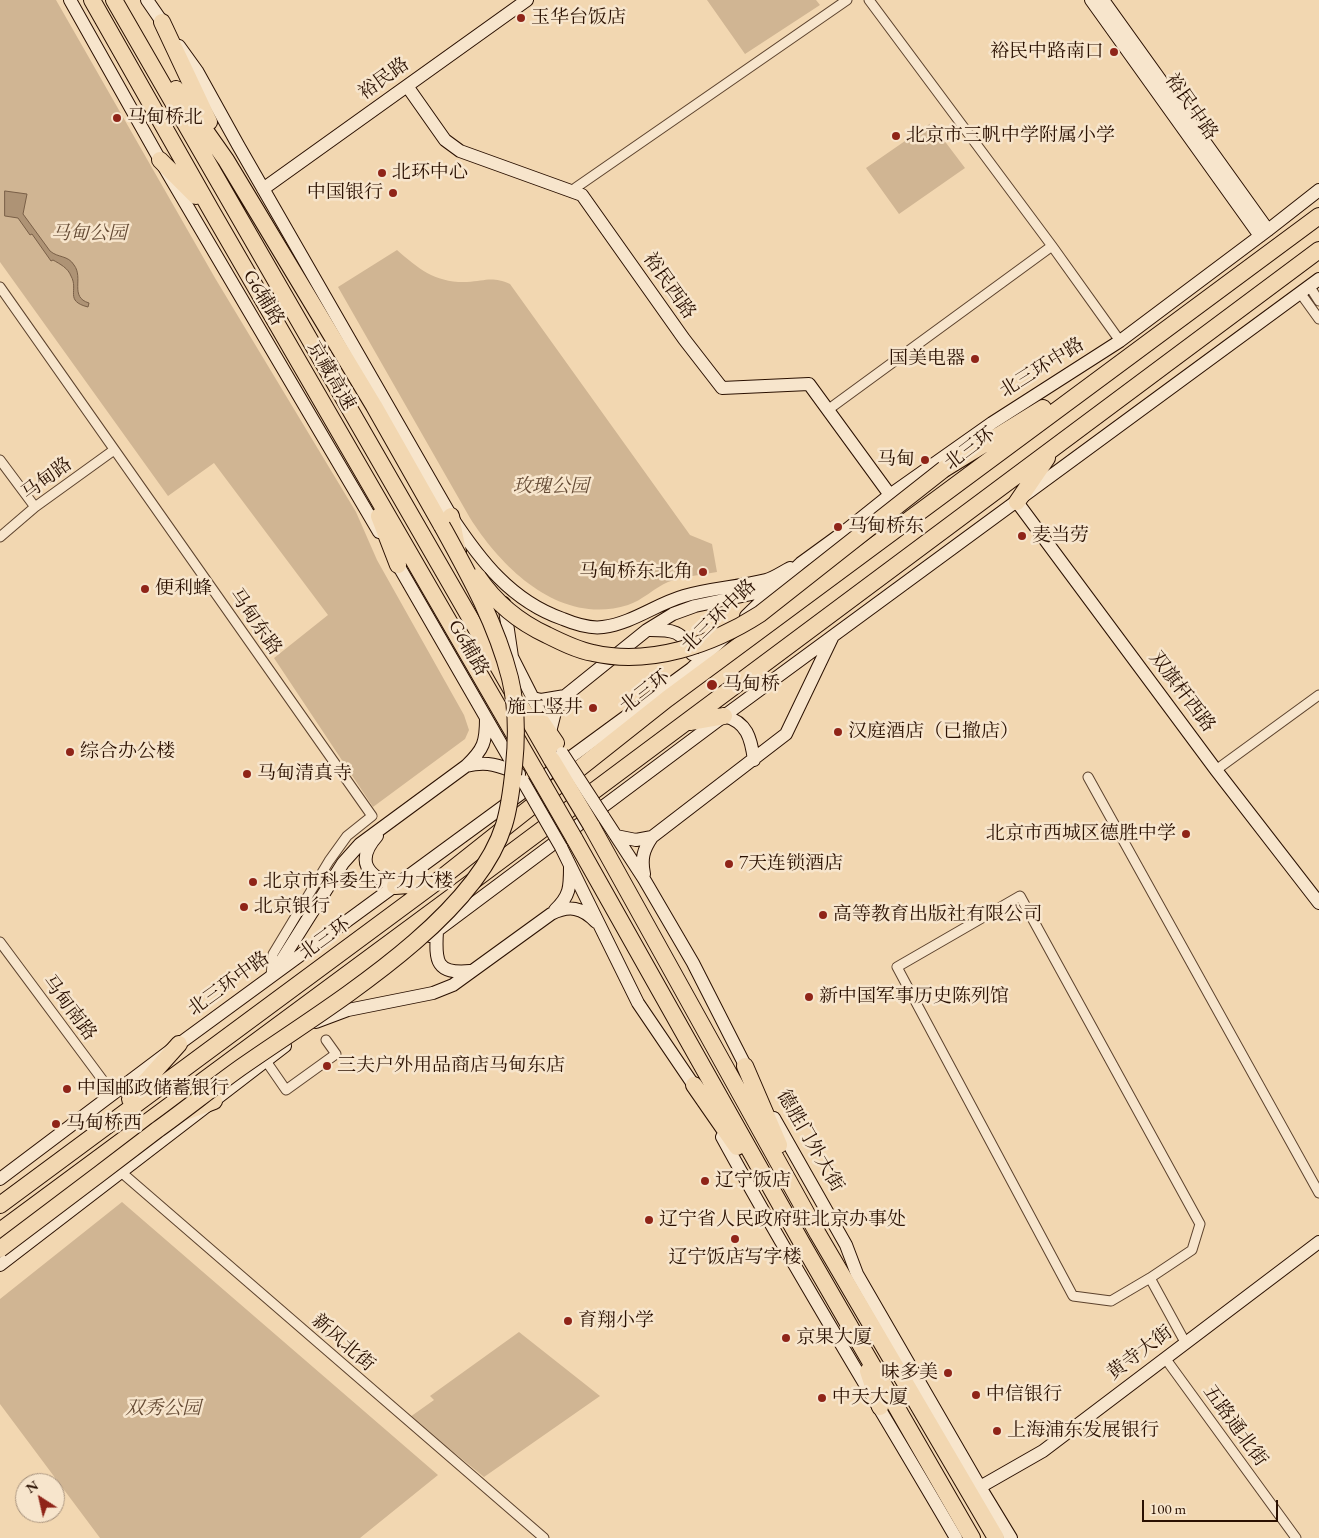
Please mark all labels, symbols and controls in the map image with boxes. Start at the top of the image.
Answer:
place label: 玉华台饭店 [531,7,626,29]
marker: 玉华台饭店 [515,12,527,24]
place label: 裕民中路南口 [990,41,1104,63]
marker: 裕民中路南口 [1108,46,1120,58]
street label: 裕民路 [354,53,414,105]
street label: 裕民中路 [1160,69,1222,145]
place label: 马甸桥北 [127,107,203,129]
marker: 马甸桥北 [111,112,123,124]
place label: 北京市三帆中学附属小学 [906,125,1115,147]
marker: 北京市三帆中学附属小学 [890,130,902,142]
place label: 北环中心 [392,162,468,184]
marker: 北环中心 [376,167,388,179]
place label: 中国银行 [307,182,383,204]
marker: 中国银行 [387,187,399,199]
park label: 马甸公园 [51,223,127,245]
street label: 裕民西路 [638,248,700,324]
street label: G6辅路 [238,266,288,330]
street label: 北三环中路 [996,333,1088,403]
street label: 京藏高速 [302,337,360,415]
place label: 国美电器 [889,348,965,370]
marker: 国美电器 [969,353,981,365]
street label: 北三环 [940,423,1000,475]
place label: 马甸 [877,449,915,471]
street label: 马甸路 [17,453,77,505]
marker: 马甸 [919,454,931,466]
park label: 玫瑰公园 [513,476,589,498]
place label: 马甸桥东 [848,516,924,538]
marker: 马甸桥东 [832,521,844,533]
place label: 麦当劳 [1032,525,1089,547]
marker: 麦当劳 [1016,530,1028,542]
place label: 马甸桥东北角 [579,561,693,583]
marker: 马甸桥东北角 [697,566,709,578]
street label: 北三环中路 [677,575,761,657]
place label: 便利蜂 [155,578,212,600]
marker: 便利蜂 [139,583,151,595]
street label: 马甸东路 [224,584,286,660]
street label: G6辅路 [443,616,493,680]
street label: 双旗杆西路 [1144,647,1220,737]
street label: 北三环 [616,665,674,719]
place label: 马甸桥 [723,674,780,696]
marker: 马甸桥 [705,678,719,692]
place label: 施工竖井 [507,697,583,719]
marker: 施工竖井 [587,702,599,714]
place label: 汉庭酒店（已撤店） [848,721,1019,743]
marker: 汉庭酒店（已撤店） [832,726,844,738]
place label: 综合办公楼 [80,741,175,763]
marker: 综合办公楼 [64,746,76,758]
place label: 马甸清真寺 [257,763,352,785]
marker: 马甸清真寺 [241,768,253,780]
place label: 北京市西城区德胜中学 [986,823,1176,845]
marker: 北京市西城区德胜中学 [1180,828,1192,840]
place label: 7天连锁酒店 [739,853,843,875]
marker: 7天连锁酒店 [723,858,735,870]
place label: 北京市科委生产力大楼 [263,871,453,893]
marker: 北京市科委生产力大楼 [247,876,259,888]
place label: 北京银行 [254,896,330,918]
marker: 北京银行 [238,901,250,913]
place label: 高等教育出版社有限公司 [833,904,1042,926]
marker: 高等教育出版社有限公司 [817,909,829,921]
street label: 北三环 [295,913,355,965]
street label: 北三环中路 [184,947,274,1021]
street label: 马甸南路 [37,971,101,1045]
place label: 新中国军事历史陈列馆 [819,986,1009,1008]
marker: 新中国军事历史陈列馆 [803,991,815,1003]
place label: 三夫户外用品商店马甸东店 [337,1055,565,1077]
marker: 三夫户外用品商店马甸东店 [321,1060,333,1072]
place label: 中国邮政储蓄银行 [77,1078,229,1100]
marker: 中国邮政储蓄银行 [61,1083,73,1095]
street label: 德胜门外大街 [772,1086,848,1196]
place label: 马甸桥西 [66,1113,142,1135]
marker: 马甸桥西 [50,1118,62,1130]
place label: 辽宁饭店 [715,1170,791,1192]
marker: 辽宁饭店 [699,1175,711,1187]
place label: 辽宁省人民政府驻北京办事处 [659,1209,906,1231]
marker: 辽宁省人民政府驻北京办事处 [643,1214,655,1226]
marker: 辽宁饭店写字楼 [729,1233,741,1245]
place label: 辽宁饭店写字楼 [669,1247,801,1269]
street label: 新风北街 [307,1309,379,1377]
place label: 育翔小学 [578,1310,654,1332]
marker: 育翔小学 [562,1315,574,1327]
street label: 黄寺大街 [1103,1321,1177,1385]
place label: 京果大厦 [796,1327,872,1349]
marker: 京果大厦 [780,1332,792,1344]
place label: 味多美 [881,1362,938,1384]
marker: 味多美 [942,1367,954,1379]
street label: 五路通北街 [1198,1381,1272,1471]
place label: 中信银行 [986,1384,1062,1406]
place label: 中天大厦 [832,1387,908,1409]
marker: 中信银行 [970,1389,982,1401]
marker: 中天大厦 [816,1392,828,1404]
park label: 双秀公园 [125,1398,201,1420]
place label: 上海浦东发展银行 [1007,1420,1159,1442]
marker: 上海浦东发展银行 [991,1425,1003,1437]
north arrow [15,1473,65,1523]
text: N [22,1476,42,1497]
scale bar [1144,1490,1280,1522]
text: 100 m [1150,1499,1186,1518]

